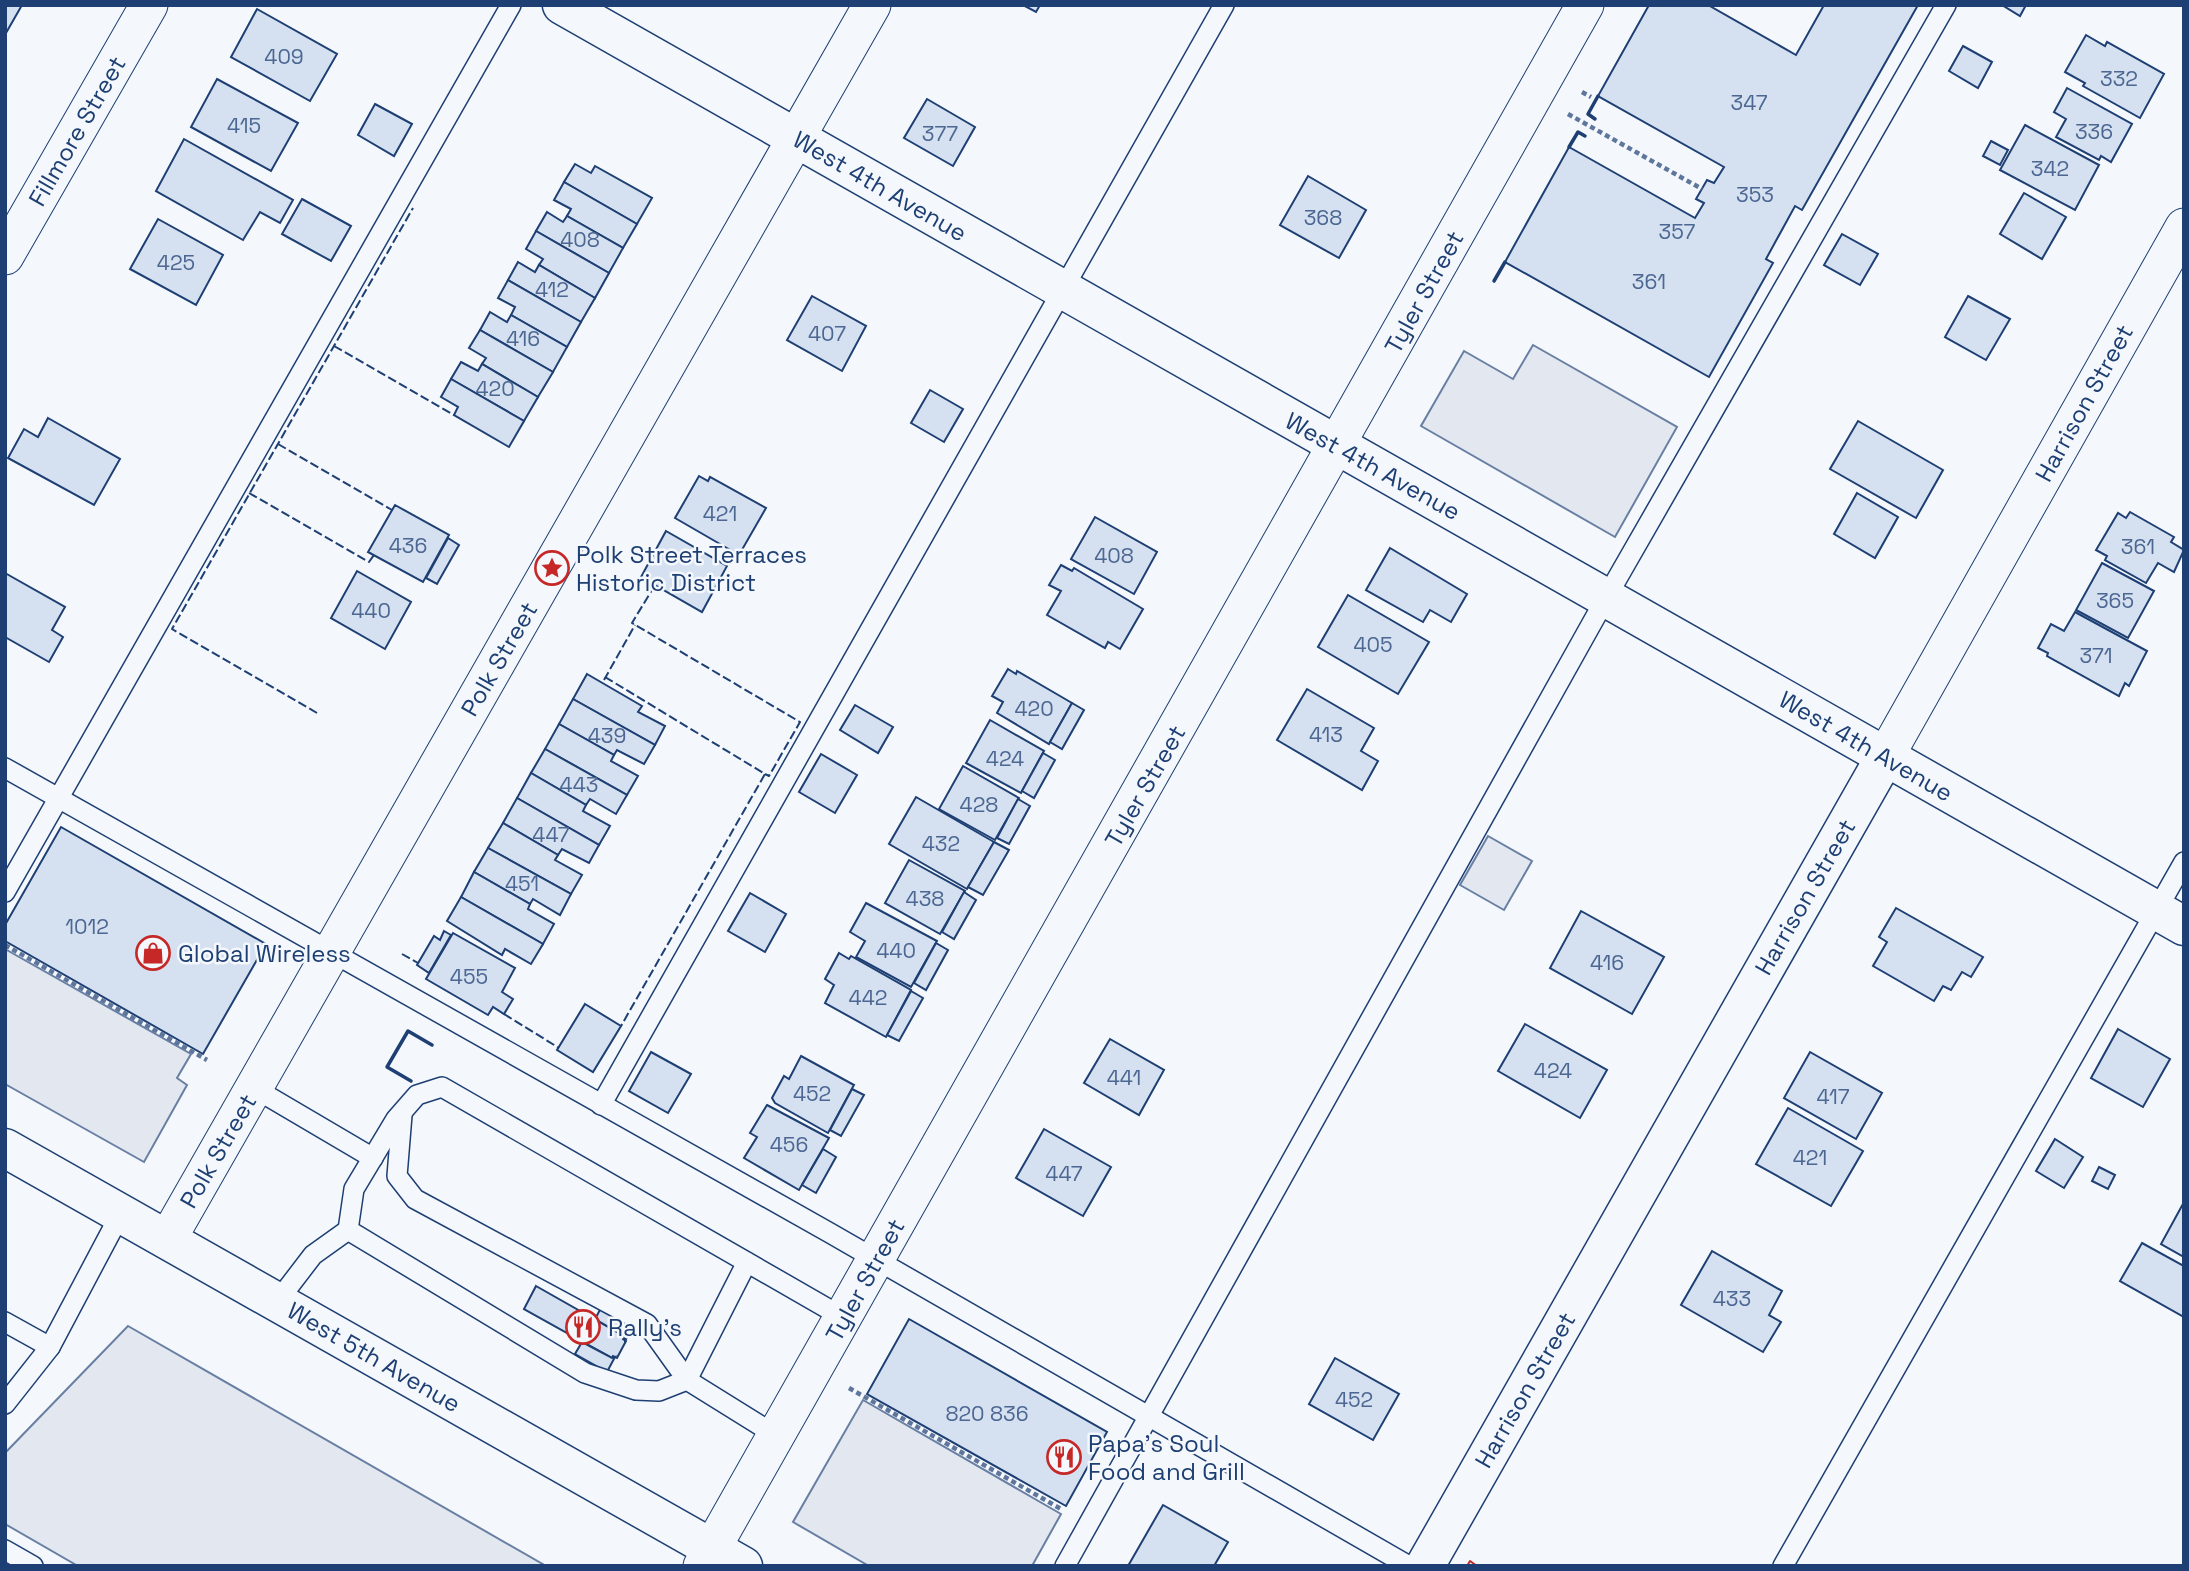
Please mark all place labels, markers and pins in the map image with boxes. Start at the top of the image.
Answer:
place label: Polk Street Terraces Historic District [576,539,807,598]
place icon: Polk Street Terraces Historic District [533,549,571,587]
shop icon: Global Wireless [134,934,172,972]
place label: Global Wireless [178,938,351,969]
restaurant icon: Rally's [564,1308,602,1346]
place label: Rally's [608,1312,682,1343]
place label: Papa's Soul Food and Grill [1088,1428,1245,1487]
restaurant icon: Papa's Soul Food and Grill [1045,1438,1083,1476]

